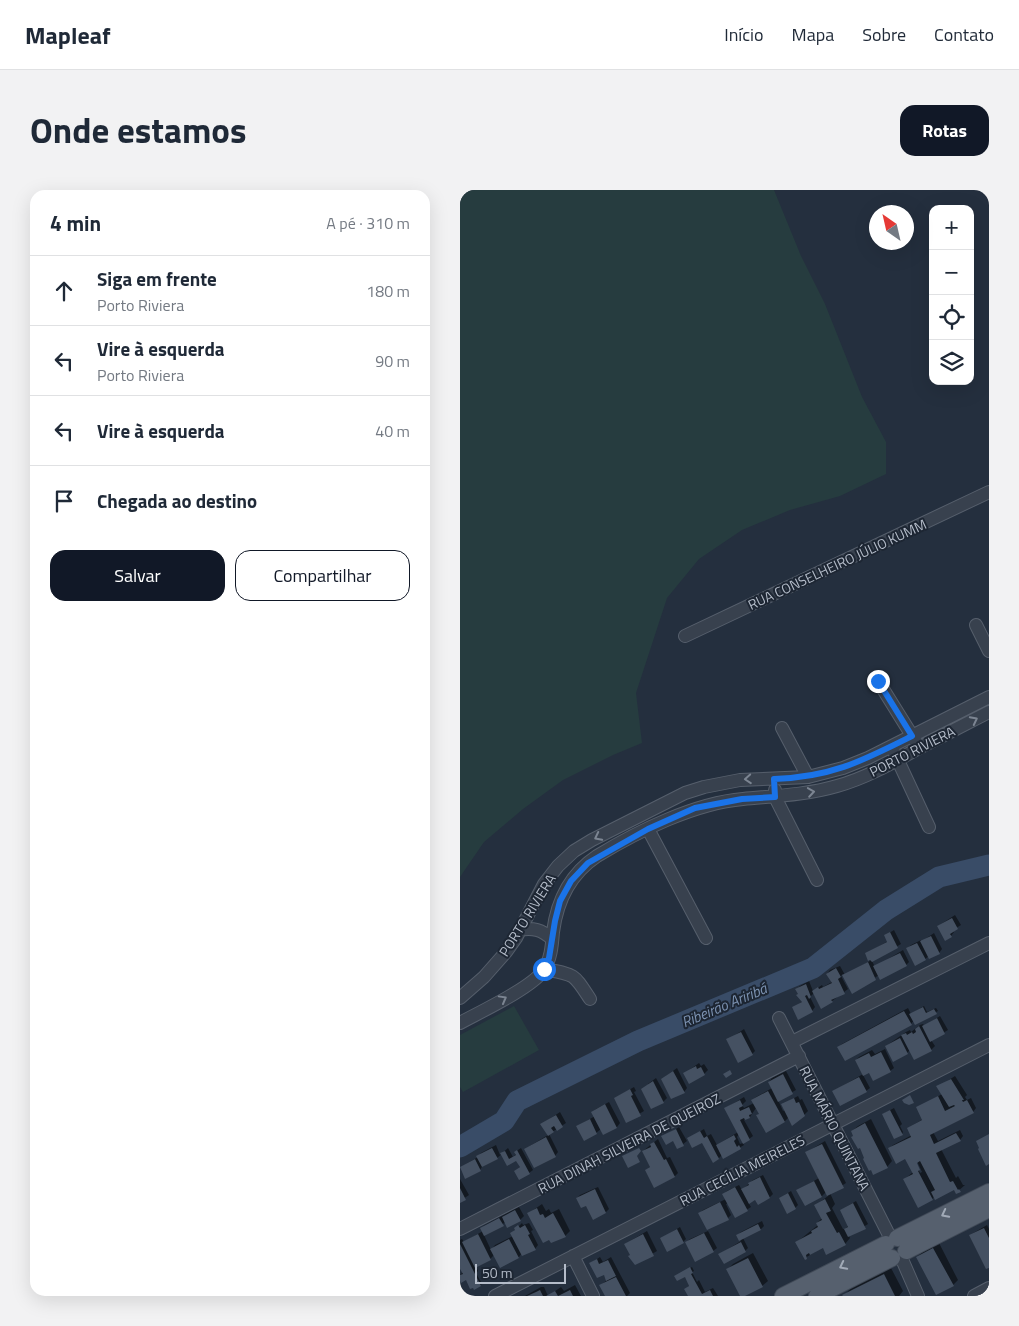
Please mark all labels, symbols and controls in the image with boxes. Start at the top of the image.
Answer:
text: Mapleaf [25,17,110,53]
text: Início [724,21,764,48]
text: Mapa [792,21,834,48]
text: Sobre [862,21,906,48]
text: Contato [934,21,994,48]
text: Onde estamos [30,103,246,157]
button: Rotas [900,105,989,156]
north arrow [869,205,914,250]
map controls [929,205,974,385]
button: + [929,205,974,250]
text: 4 min [50,207,101,239]
text: A pé · 310 m [326,211,410,235]
button: − [929,250,974,295]
text: Siga em frente [97,264,217,293]
icon: ahead [50,277,78,305]
text: 180 m [366,279,410,303]
text: Porto Riviera [97,293,184,317]
button: locate [929,295,974,340]
text: Vire à esquerda [97,334,225,363]
button: layers [929,340,974,385]
icon: left [50,347,78,375]
text: 90 m [375,349,410,373]
text: Porto Riviera [97,363,184,387]
text: Vire à esquerda [97,416,225,445]
icon: left [50,417,78,445]
text: 40 m [375,419,410,443]
text: Chegada ao destino [97,486,257,515]
icon: arrive [50,487,78,515]
street label: RUA CONSELHEIRO JÚLIO KUMM [744,513,930,615]
button: Salvar [50,550,225,601]
button: Compartilhar [235,550,410,601]
route end [867,670,890,693]
one-way arrow [969,716,978,726]
street label: PORTO RIVIERA [865,720,959,782]
one-way arrow [744,774,752,785]
one-way arrow [807,787,815,798]
one-way arrow [594,831,603,841]
street label: PORTO RIVIERA [493,869,561,960]
route start [533,958,556,981]
water label: Ribeirão Ariribá [678,976,772,1033]
one-way arrow [497,995,506,1005]
street label: RUA MÁRIO QUINTANA [794,1062,876,1195]
street label: RUA DINAH SILVEIRA DE QUEIROZ [534,1088,724,1198]
street label: RUA CECÍLIA MEIRELES [676,1129,808,1211]
one-way arrow [942,1208,951,1218]
one-way arrow [839,1260,848,1270]
scale bar [475,1261,566,1284]
text: 50 m [482,1262,512,1283]

